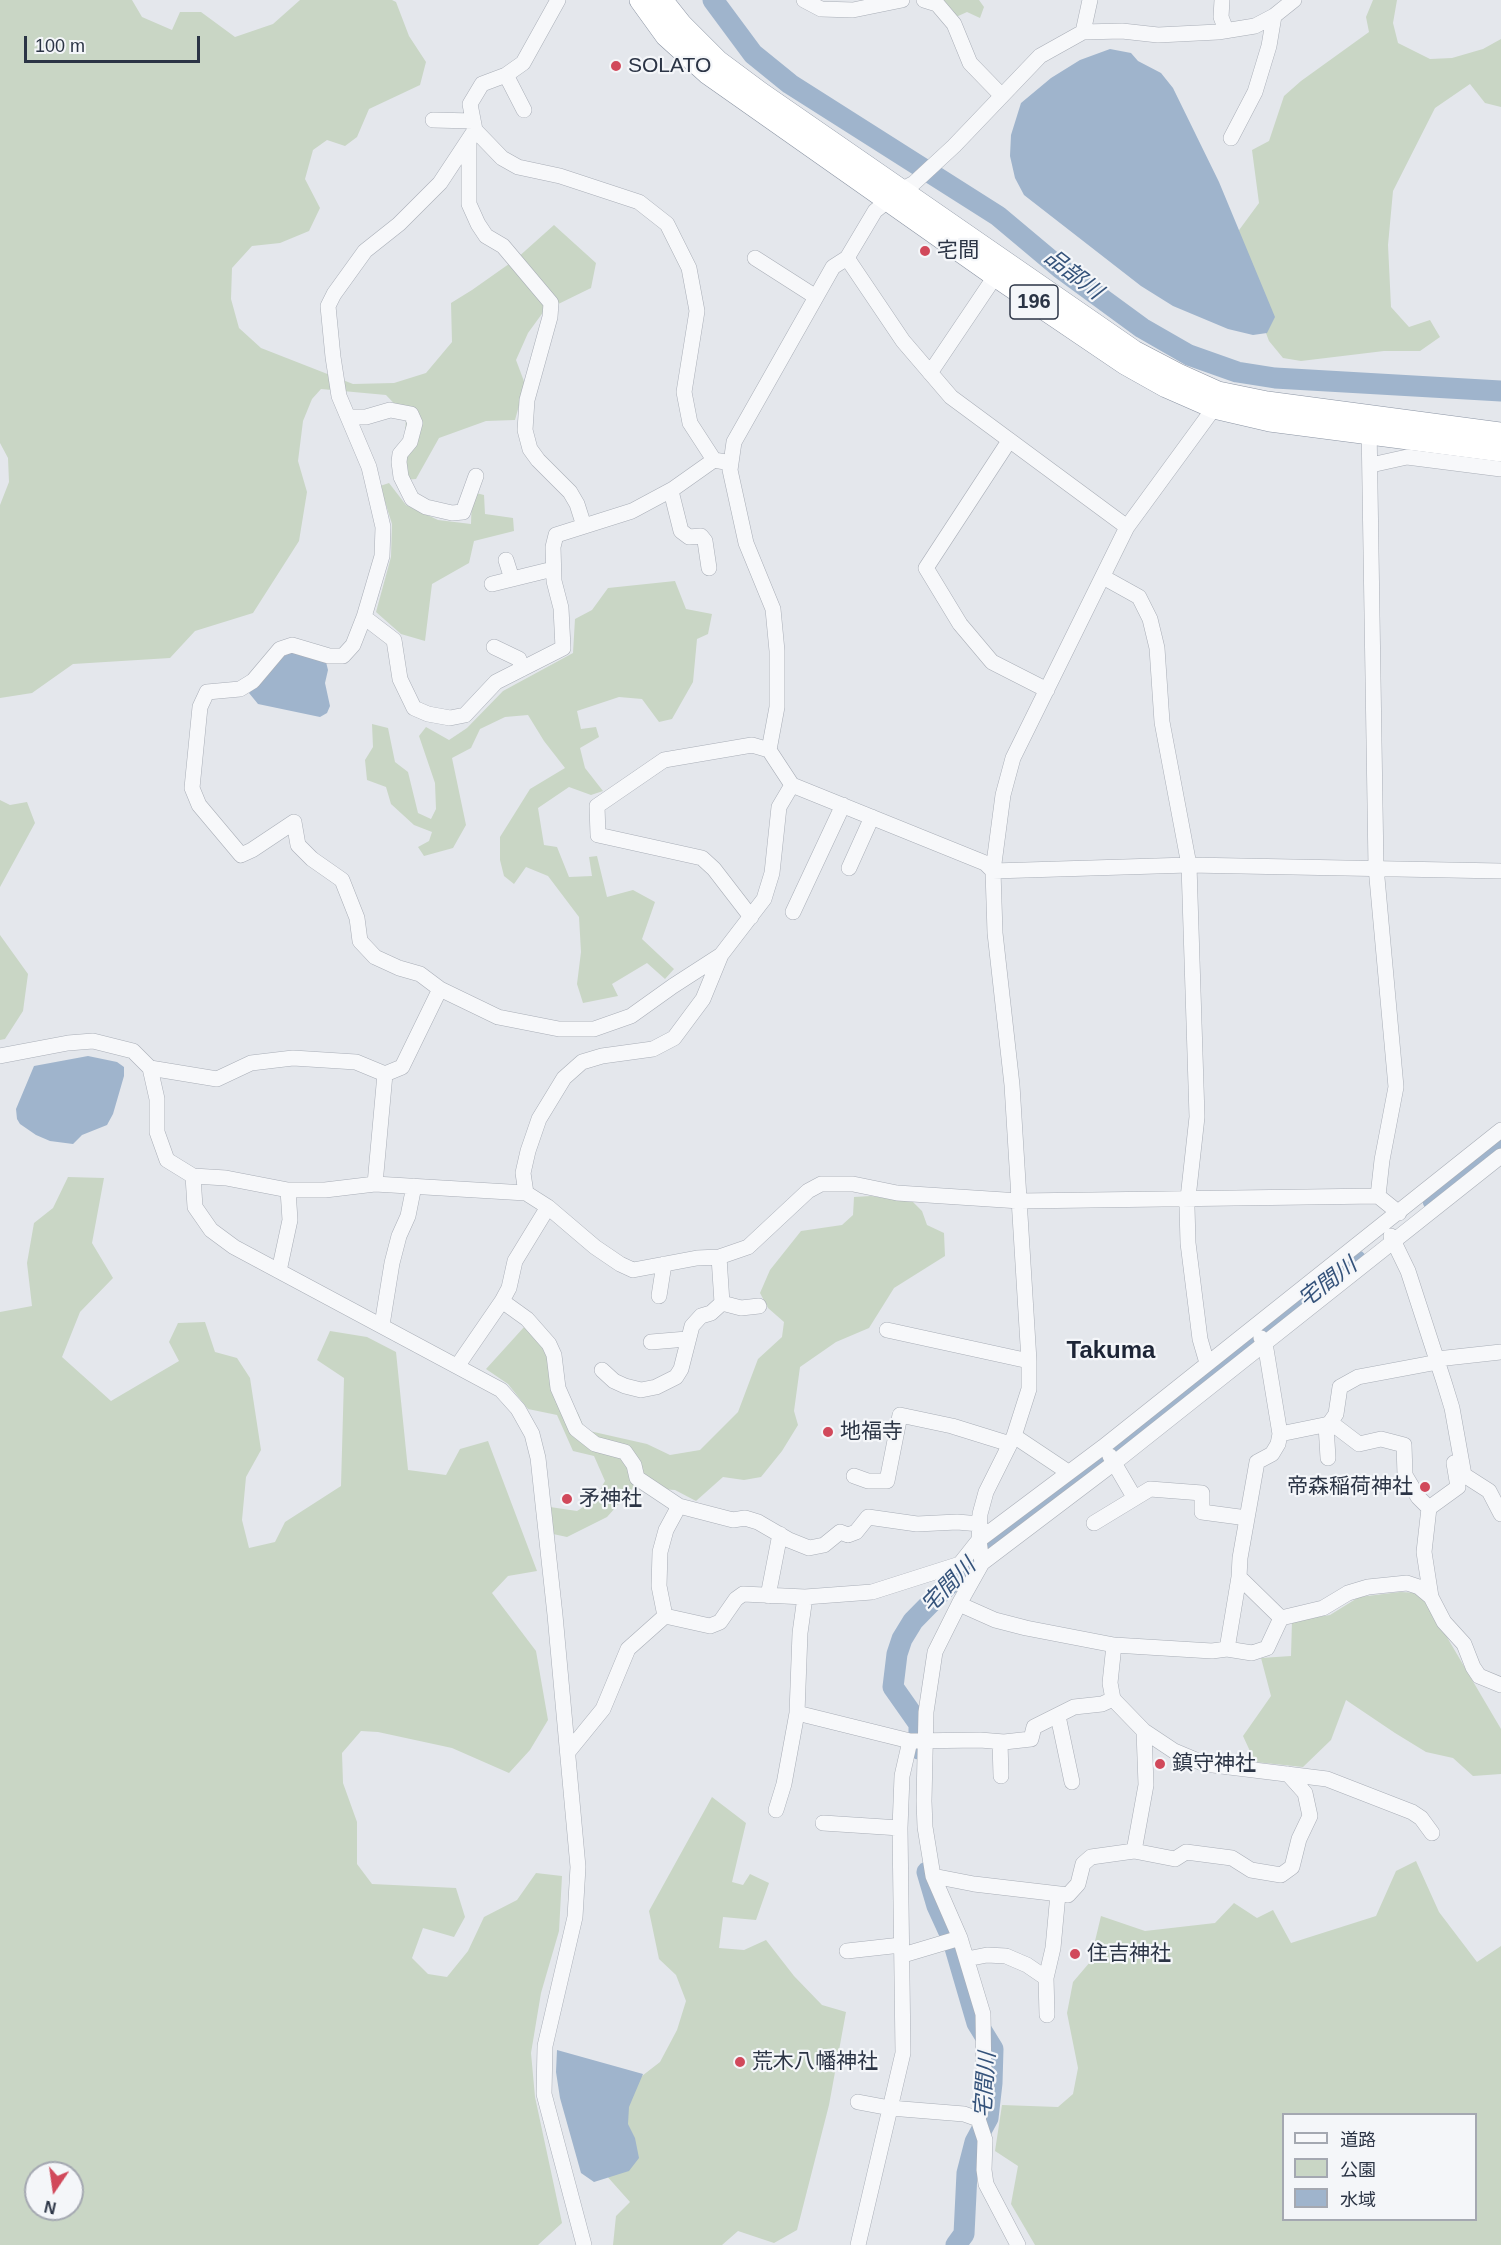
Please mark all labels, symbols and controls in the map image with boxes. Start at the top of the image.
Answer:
scale bar [27,24,202,62]
text: 100 m [35,36,85,56]
place label: SOLATO [628,53,711,79]
marker: SOLATO [609,59,623,73]
place label: 宅間 [937,238,979,264]
marker: 宅間 [918,244,932,258]
water label: 品部川 [1039,244,1107,306]
road number: 196 [1010,285,1058,319]
water label: 宅間川 [1294,1253,1362,1313]
district label: Takuma [1067,1337,1155,1365]
place label: 地福寺 [840,1419,903,1445]
marker: 地福寺 [821,1425,835,1439]
place label: 帝森稲荷神社 [1287,1474,1413,1500]
marker: 帝森稲荷神社 [1418,1480,1432,1494]
place label: 矛神社 [579,1486,642,1512]
marker: 矛神社 [560,1492,574,1506]
water label: 宅間川 [916,1553,982,1619]
place label: 鎮守神社 [1172,1751,1256,1777]
marker: 鎮守神社 [1153,1757,1167,1771]
place label: 住吉神社 [1087,1941,1171,1967]
marker: 住吉神社 [1068,1947,1082,1961]
place label: 荒木八幡神社 [752,2049,878,2075]
water label: 宅間川 [971,2051,1001,2119]
marker: 荒木八幡神社 [733,2055,747,2069]
legend [1282,2113,1477,2221]
text: 道路 [1340,2130,1376,2150]
text: 公園 [1340,2160,1376,2180]
north arrow [24,2161,84,2221]
text: 水域 [1340,2190,1376,2210]
text: N [43,2197,58,2217]

